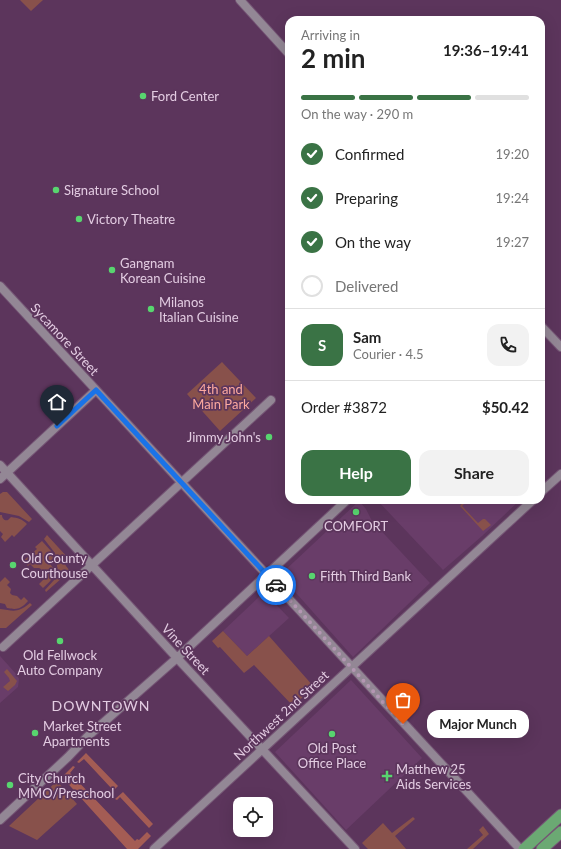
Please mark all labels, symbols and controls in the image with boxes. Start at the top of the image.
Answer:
text: Arriving in [301,27,360,43]
text: 19:36–19:41 [443,41,529,59]
text: 2 min [301,42,365,74]
place label: Ford Center [151,88,219,104]
marker: Ford Center [138,91,148,101]
text: On the way · 290 m [301,106,413,122]
icon: check [301,143,323,165]
text: Confirmed [335,145,404,163]
text: 19:20 [496,146,529,162]
place label: Signature School [64,182,159,198]
marker: Signature School [51,185,61,195]
icon: check [301,187,323,209]
text: Preparing [335,189,398,207]
text: 19:24 [496,190,529,206]
place label: Victory Theatre [87,211,175,227]
marker: Victory Theatre [74,214,84,224]
icon: check [301,231,323,253]
text: On the way [335,233,411,251]
text: 19:27 [496,234,529,250]
place label: Gangnam Korean Cuisine [120,255,206,286]
marker: Gangnam Korean Cuisine [107,265,117,275]
text: Delivered [335,277,398,295]
place label: Milanos Italian Cuisine [159,294,239,325]
street label: Sycamore Street [27,300,103,379]
marker: Milanos Italian Cuisine [146,304,156,314]
button: phone [487,324,529,366]
text: Sam [353,328,381,346]
text: S [318,336,326,354]
text: Courier · 4.5 [353,346,424,362]
park label: 4th and Main Park [192,381,250,412]
pin [40,385,74,426]
icon: home [46,391,68,413]
text: Order #3872 [301,398,387,416]
text: $50.42 [482,398,529,416]
place label: Jimmy John's [187,429,261,445]
marker: Jimmy John's [264,432,274,442]
button: Help [301,450,411,496]
button: Share [419,450,529,496]
marker: COMFORT [351,507,361,517]
place label: COMFORT [324,518,388,534]
place label: Old County Courthouse [21,550,88,581]
marker: Old County Courthouse [8,560,18,570]
courier [256,565,296,605]
place label: Fifth Third Bank [320,568,412,584]
marker: Fifth Third Bank [307,571,317,581]
icon: car [265,574,287,596]
street label: Vine Street [158,620,214,678]
marker: Old Fellwock Auto Company [55,636,65,646]
place label: Old Fellwock Auto Company [17,647,103,678]
street label: Northwest 2nd Street [230,667,332,763]
pin [386,683,420,724]
icon: bag [392,689,414,711]
district label: DOWNTOWN [52,697,150,714]
callout: Major Munch [427,710,529,738]
text: Major Munch [439,716,517,732]
place label: Market Street Apartments [43,718,122,749]
marker: Market Street Apartments [30,728,40,738]
marker: Old Post Office Place [327,729,337,739]
place label: Old Post Office Place [298,740,366,771]
place label: Matthew 25 Aids Services [396,761,472,792]
place label: City Church MMO/Preschool [18,770,114,801]
marker: Matthew 25 Aids Services [381,770,393,782]
marker: City Church MMO/Preschool [5,780,15,790]
map controls [233,797,273,837]
button: locate [233,797,273,837]

